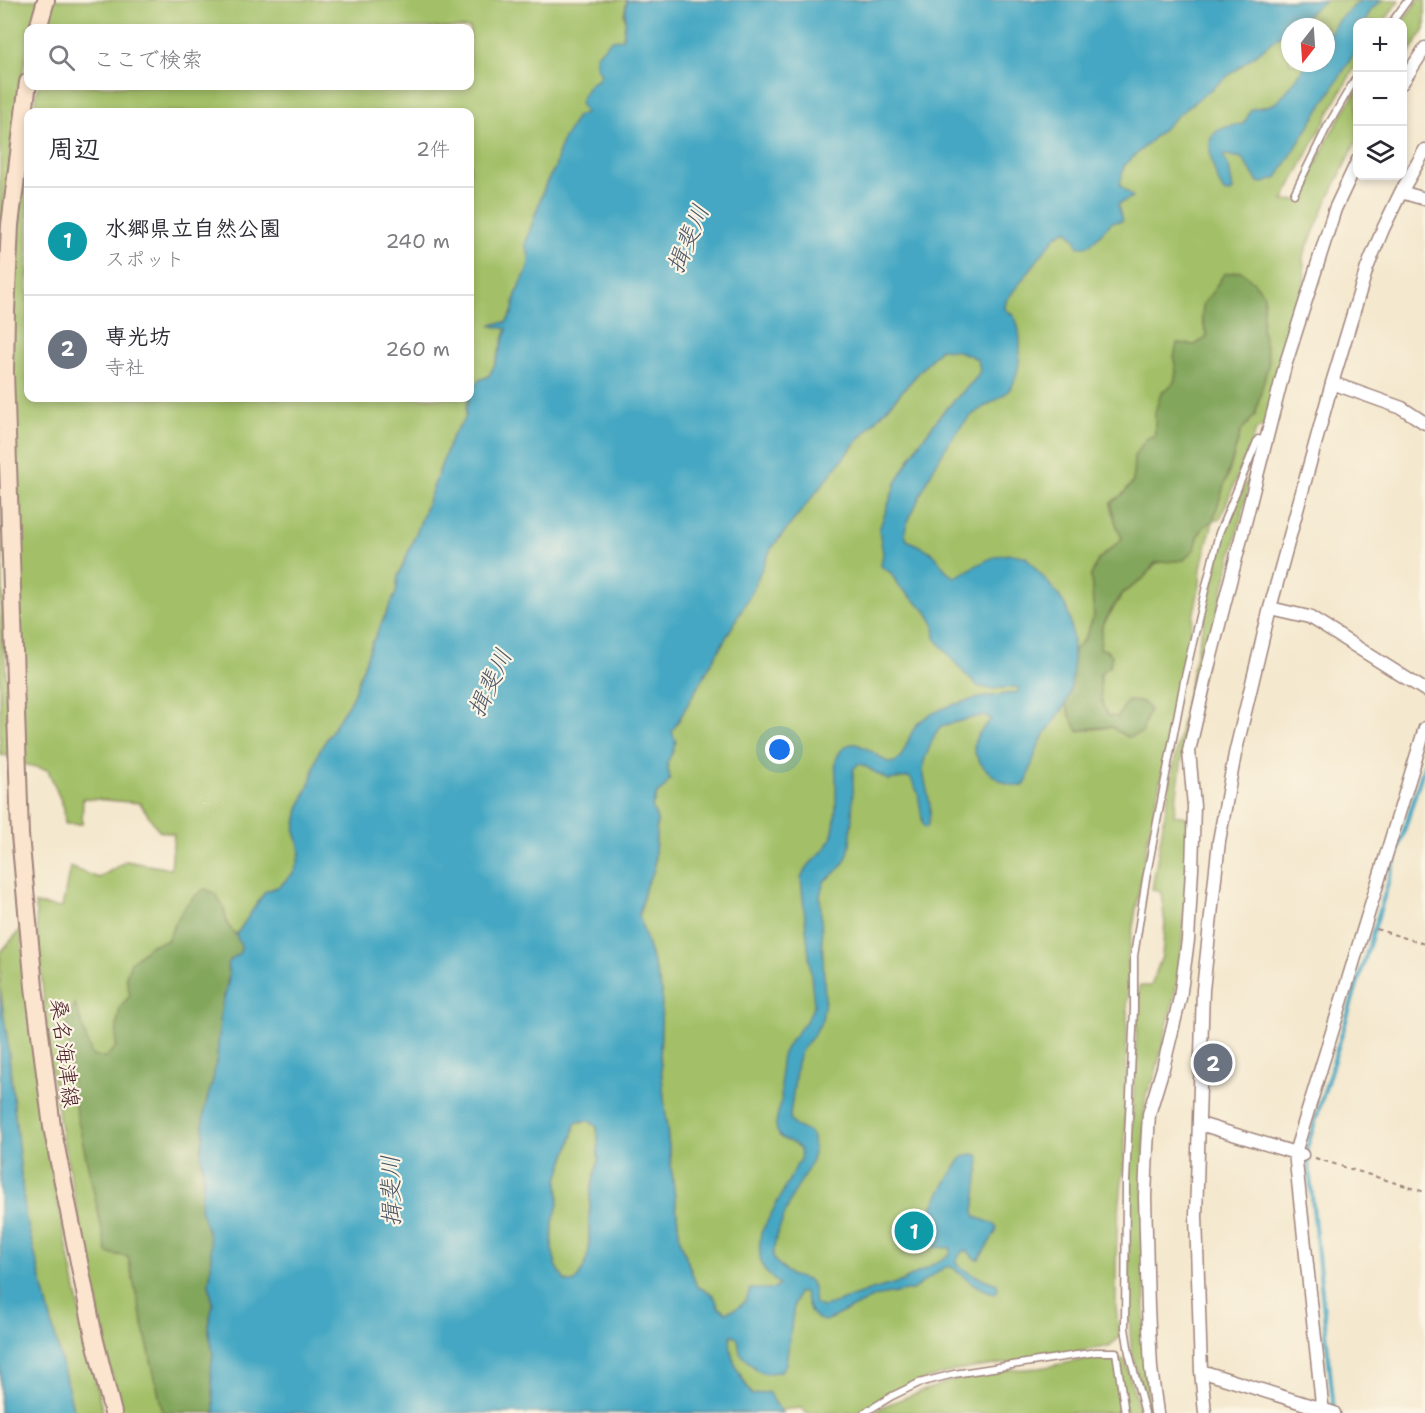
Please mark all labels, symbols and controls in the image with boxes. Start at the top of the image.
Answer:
north arrow [1281,18,1335,72]
map controls [1353,18,1407,180]
button: + [1353,18,1407,72]
search box [24,24,474,90]
icon: search [45,41,78,74]
text: ここで検索 [93,45,203,74]
button: − [1353,72,1407,126]
button: layers [1353,126,1407,180]
text: 周辺 [48,131,100,166]
text: 2件 [416,136,450,162]
water label: 揖斐川 [659,200,717,278]
text: 水郷県立自然公園 [105,214,281,243]
text: 1 [63,228,72,254]
text: 240 m [385,228,450,254]
text: スポット [105,246,185,272]
text: 専光坊 [105,322,171,351]
text: 2 [61,336,75,362]
text: 260 m [385,336,450,362]
text: 寺社 [105,354,145,380]
water label: 揖斐川 [460,644,520,722]
your location [765,735,794,764]
street label: 桑名海津線 [44,997,86,1109]
pin: 2 [1194,1040,1232,1086]
water label: 揖斐川 [374,1155,408,1227]
pin: 1 [894,1208,934,1254]

